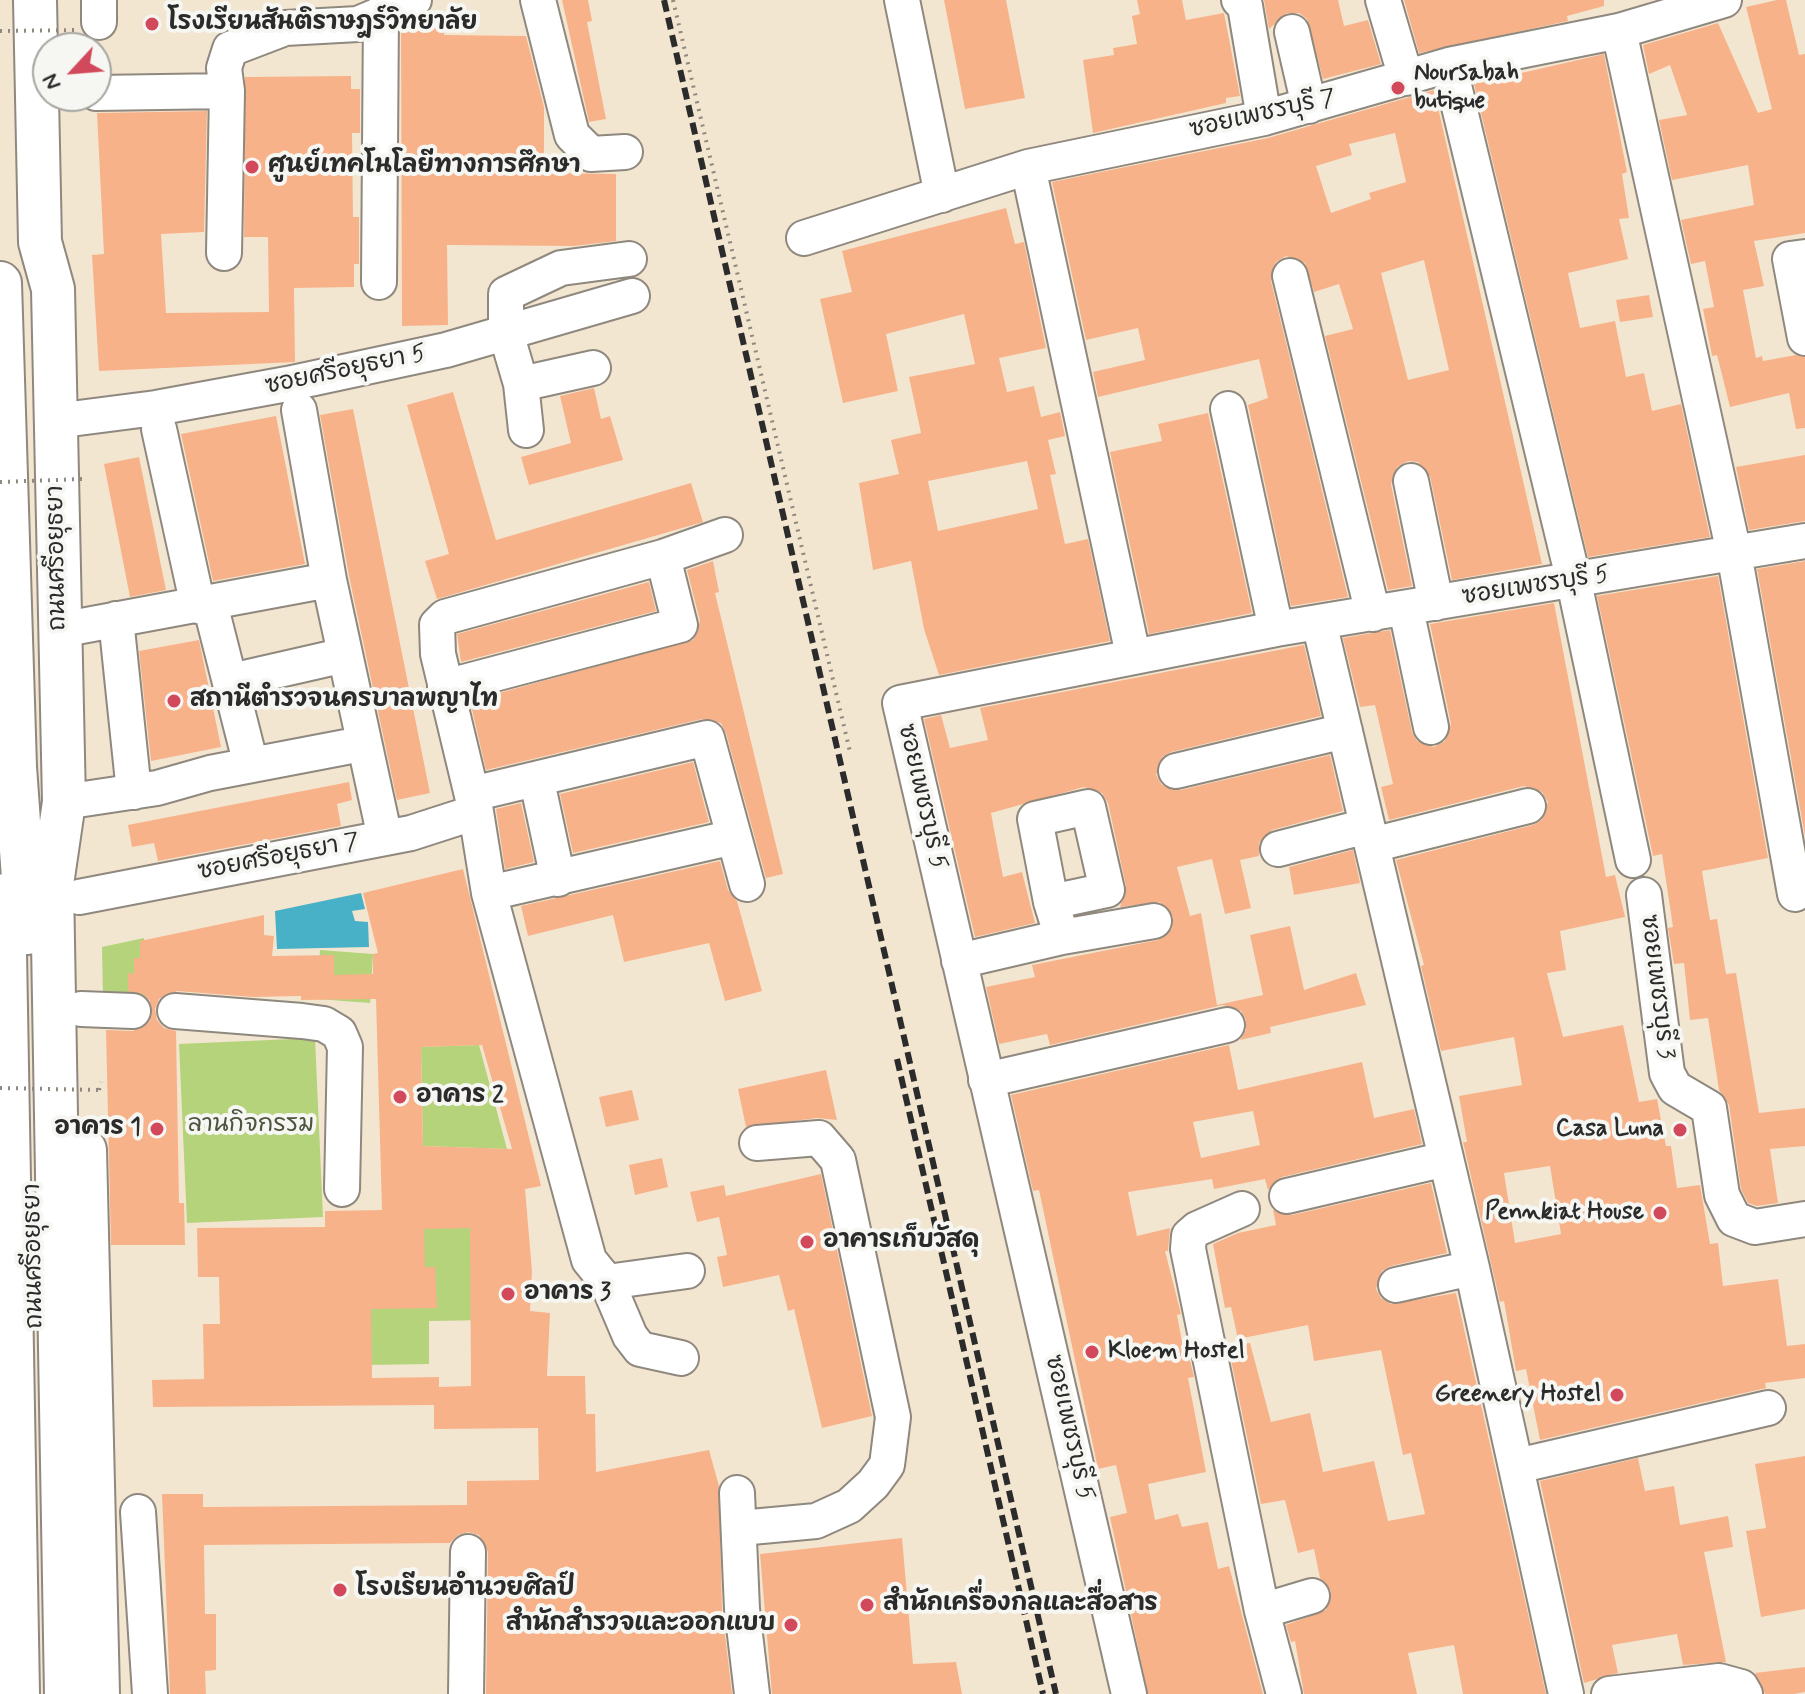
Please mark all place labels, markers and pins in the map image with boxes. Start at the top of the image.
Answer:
place label: โรงเรียนสันติราษฎร์วิทยาลัย [168,10,477,38]
marker: โรงเรียนสันติราษฎร์วิทยาลัย [143,15,161,33]
place label: Noursabah butique [1414,60,1519,116]
marker: Noursabah butique [1389,79,1407,97]
place label: ศูนย์เทคโนโลยีทางการศึกษา [268,153,580,181]
marker: ศูนย์เทคโนโลยีทางการศึกษา [243,158,261,176]
place label: สถานีตำรวจนครบาลพญาไท [190,687,498,715]
marker: สถานีตำรวจนครบาลพญาไท [165,692,183,710]
place label: อาคาร 2 [416,1083,504,1111]
marker: อาคาร 2 [391,1088,409,1106]
place label: อาคาร 1 [54,1115,141,1143]
place label: Casa Luna [1556,1116,1664,1144]
marker: อาคาร 1 [148,1120,166,1138]
marker: Casa Luna [1671,1121,1689,1139]
place label: Pennkiat House [1485,1199,1644,1227]
marker: Pennkiat House [1651,1204,1669,1222]
place label: อาคารเก็บวัสดุ [823,1228,979,1256]
marker: อาคารเก็บวัสดุ [798,1233,816,1251]
place label: อาคาร 3 [524,1280,611,1308]
marker: อาคาร 3 [499,1285,517,1303]
place label: Kloem Hostel [1108,1338,1245,1366]
marker: Kloem Hostel [1083,1343,1101,1361]
place label: Greenery Hostel [1435,1381,1601,1409]
marker: Greenery Hostel [1608,1386,1626,1404]
place label: โรงเรียนอำนวยศิลป์ [356,1576,575,1604]
marker: โรงเรียนอำนวยศิลป์ [331,1581,349,1599]
place label: สำนักเครื่องกลและสื่อสาร [883,1591,1158,1619]
marker: สำนักเครื่องกลและสื่อสาร [858,1596,876,1614]
place label: สำนักสำรวจและออกแบบ [506,1611,775,1639]
marker: สำนักสำรวจและออกแบบ [782,1616,800,1634]

